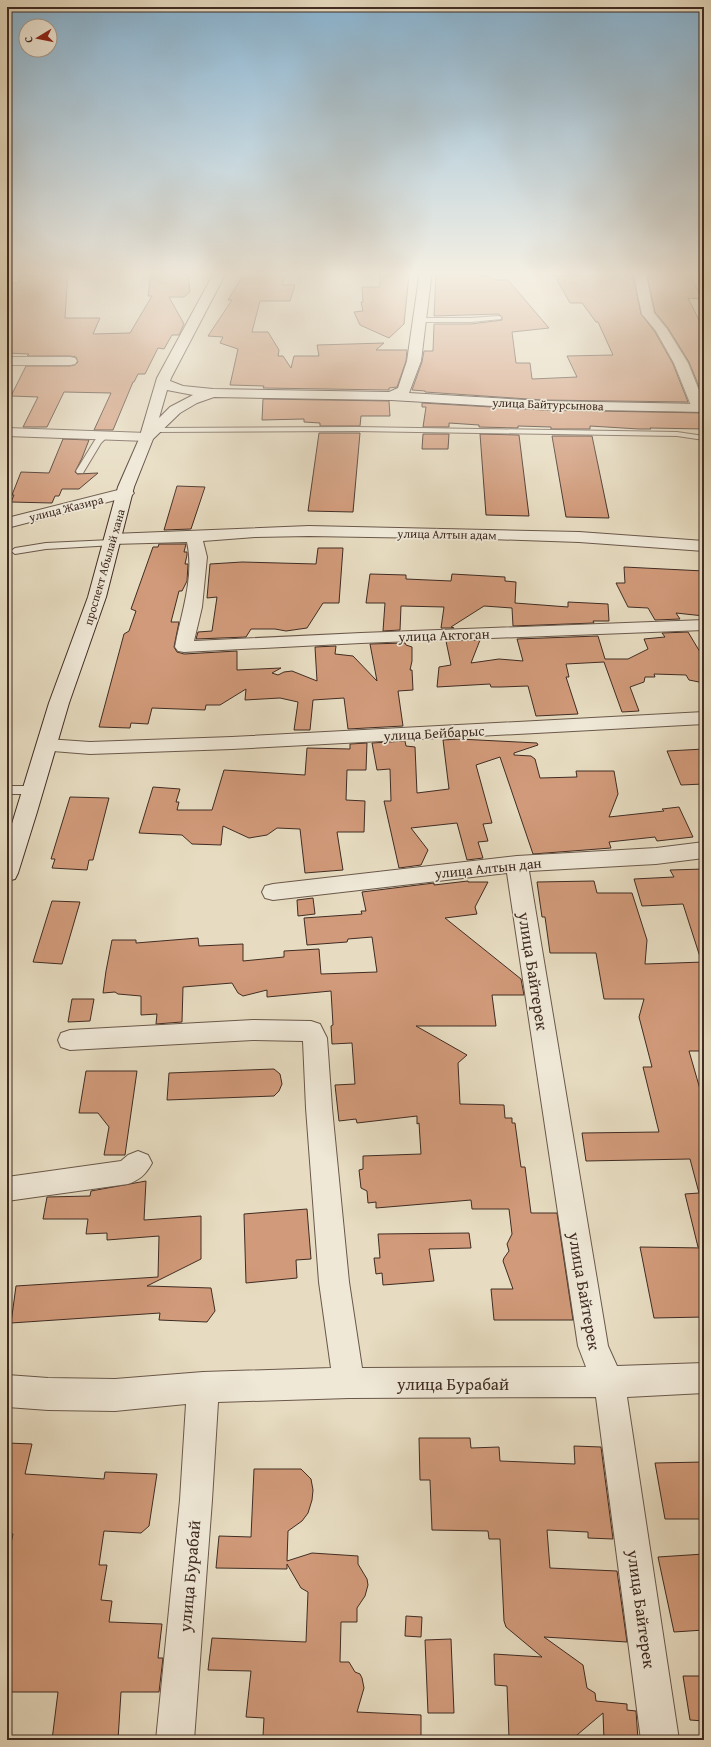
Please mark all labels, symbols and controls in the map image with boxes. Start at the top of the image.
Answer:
north arrow [18,18,58,58]
text: С [20,35,37,44]
street label: улица Байтурсынова [491,394,604,414]
street label: улица Жазира [26,490,105,526]
street label: проспект Абылай хана [79,507,129,627]
street label: улица Алтын адам [396,525,497,543]
street label: улица Актоган [397,623,490,647]
street label: улица Бейбарыс [382,720,485,746]
street label: улица Алтын дан [433,852,542,884]
street label: улица Байтерек [512,909,556,1032]
street label: улица Байтерек [562,1229,608,1352]
street label: улица Бурабай [396,1371,509,1396]
street label: улица Бурабай [172,1519,206,1634]
street label: улица Байтерек [621,1547,663,1670]

